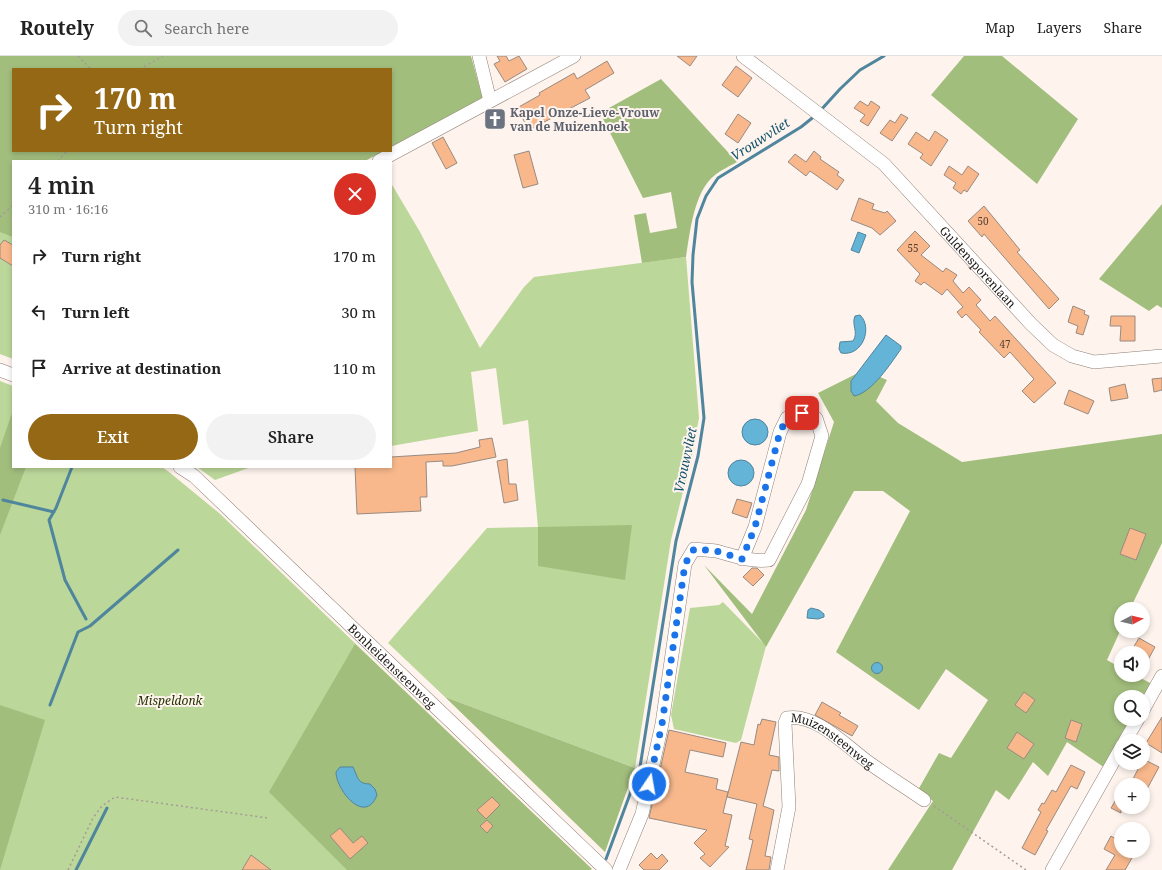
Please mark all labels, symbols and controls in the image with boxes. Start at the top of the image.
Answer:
search box [118,10,398,46]
text: Routely [20,15,94,41]
icon: search [132,17,154,39]
text: Search here [164,18,249,38]
text: Map [985,18,1015,37]
text: Layers [1037,18,1082,37]
text: Share [1104,18,1142,37]
text: 170 m [94,79,176,117]
icon: right [28,84,80,136]
place label: Kapel Onze-Lieve-Vrouw van de Muizenhoek [510,104,660,135]
church icon: Kapel Onze-Lieve-Vrouw van de Muizenhoek [482,106,508,132]
water label: Vrouwvliet [727,113,793,165]
text: Turn right [94,115,183,139]
text: 4 min [28,168,95,201]
button: close [334,173,376,215]
text: 310 m · 16:16 [28,200,108,218]
house number: 50 [977,214,989,228]
street label: Guldensporenlaan [936,222,1021,312]
house number: 55 [907,241,919,255]
icon: right [28,245,50,267]
text: Turn right [62,246,141,266]
text: 170 m [333,246,376,266]
icon: left [28,301,50,323]
text: Turn left [62,302,130,322]
text: 30 m [341,302,376,322]
house number: 47 [999,337,1011,351]
icon: arrive [28,357,50,379]
text: Arrive at destination [62,358,221,378]
text: 110 m [333,358,376,378]
pin [785,396,819,430]
icon: arrive [791,402,813,424]
button: Exit [28,414,198,460]
button: Share [206,414,376,460]
water label: Vrouwvliet [669,425,701,494]
north arrow [1114,602,1150,638]
map controls [1114,602,1150,858]
street label: Bonheidensteenweg [345,620,440,712]
button: sound [1114,646,1150,682]
button: search [1114,690,1150,726]
park label: Mispeldonk [137,692,204,709]
street label: Muizensteenweg [790,709,878,773]
button: layers [1114,734,1150,770]
position arrow [628,763,670,805]
button: + [1114,778,1150,814]
button: − [1114,822,1150,858]

